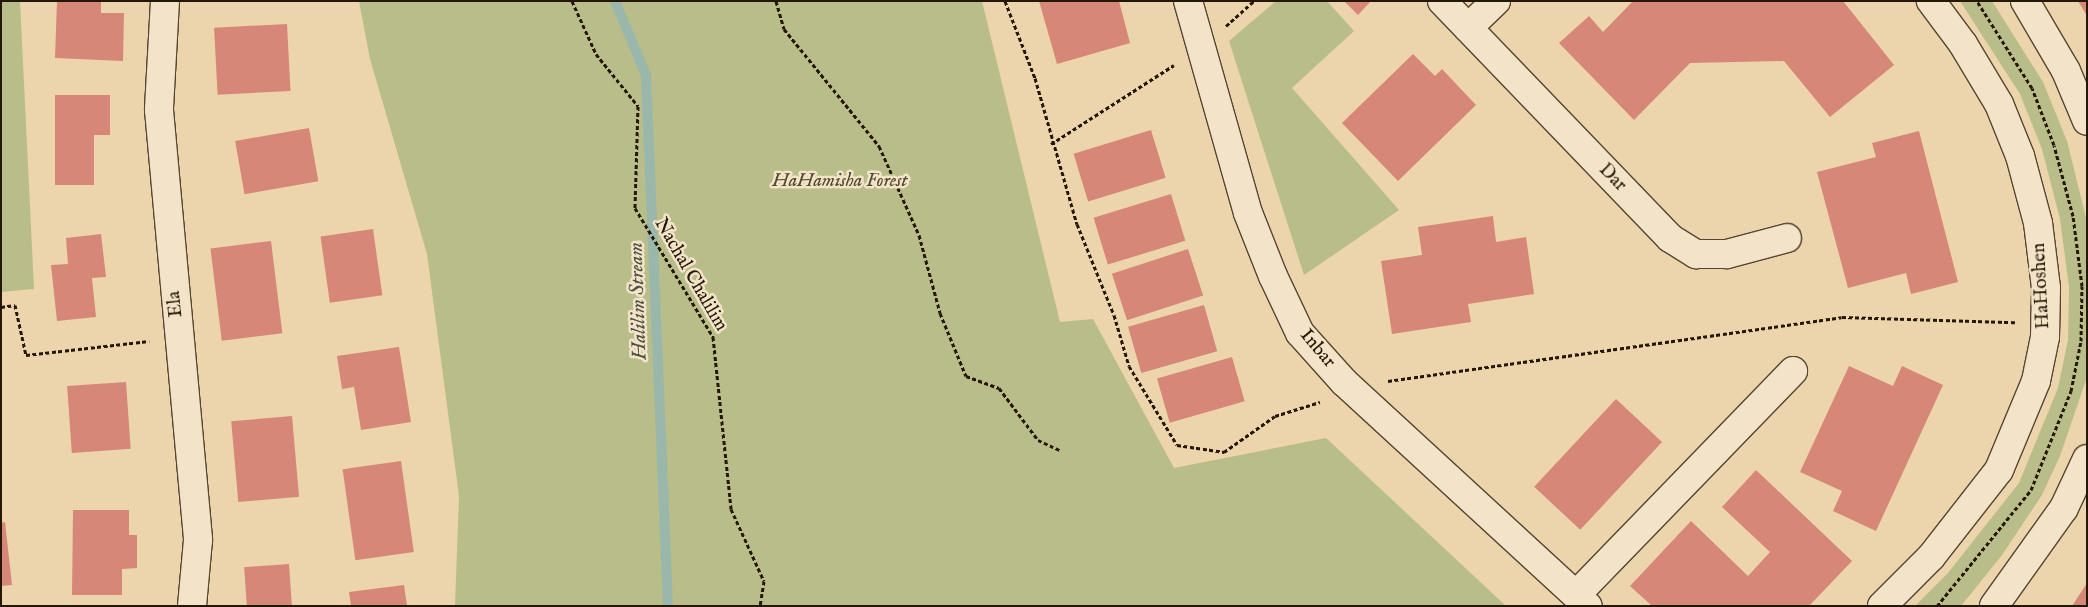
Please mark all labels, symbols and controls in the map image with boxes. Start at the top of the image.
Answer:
street label: Dar [1593,159,1631,197]
park label: HaHamisha Forest [772,171,908,193]
street label: Nachal Chalilim [648,214,732,336]
water label: Halilim Stream [624,242,652,360]
street label: HaHoshen [2028,242,2056,330]
street label: Ela [163,290,189,318]
street label: Inbar [1294,325,1340,373]

